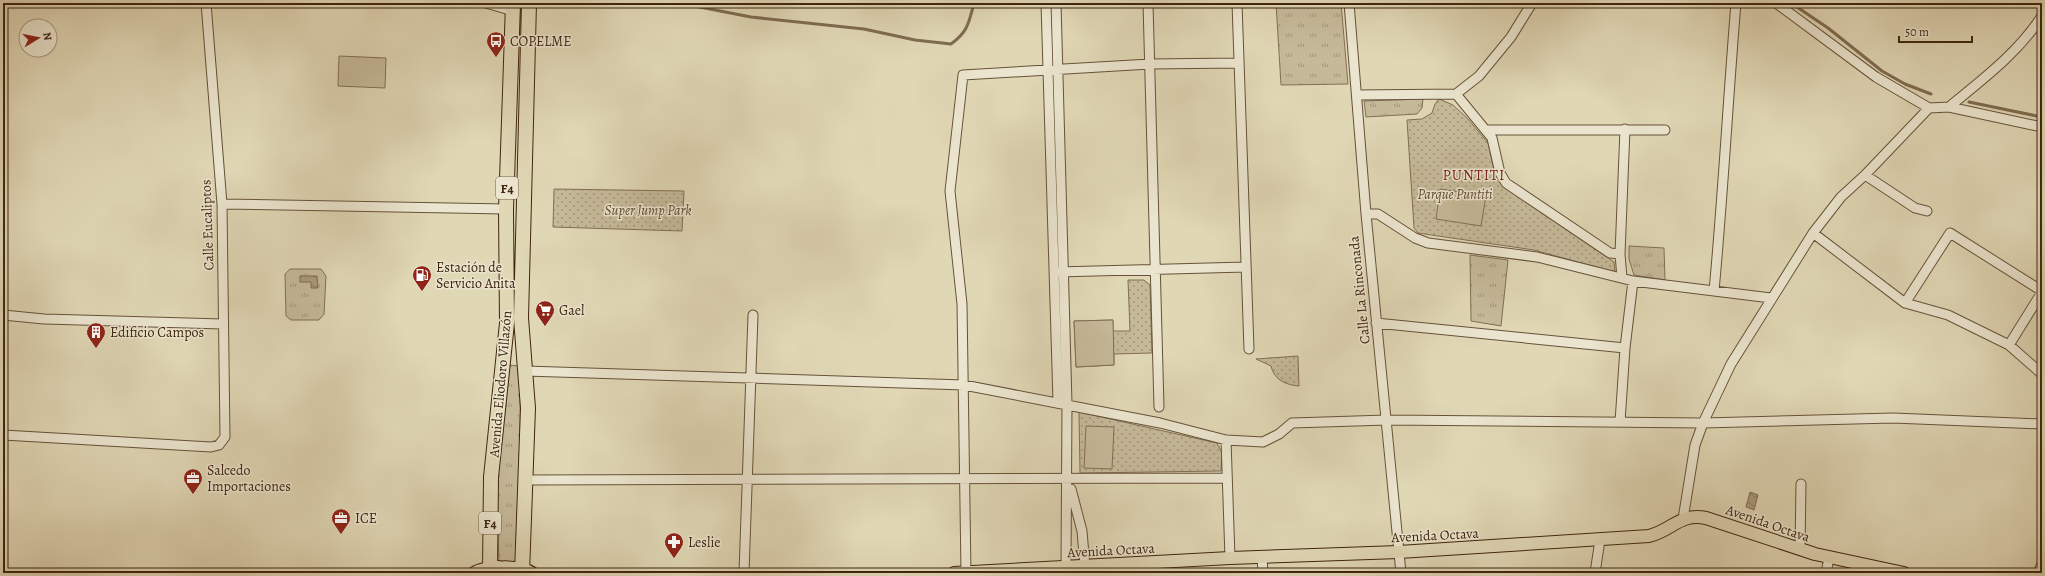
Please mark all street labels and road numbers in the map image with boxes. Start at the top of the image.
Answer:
road number: F4 [496,177,518,199]
street label: Calle Eucaliptos [196,179,219,271]
street label: Calle La Rinconada [1344,235,1375,345]
street label: Avenida Eliodoro Villazón [485,310,516,459]
street label: Avenida Octava [1722,500,1813,547]
road number: F4 [479,512,501,534]
street label: Avenida Octava [1390,524,1480,547]
street label: Avenida Octava [1066,539,1156,562]

